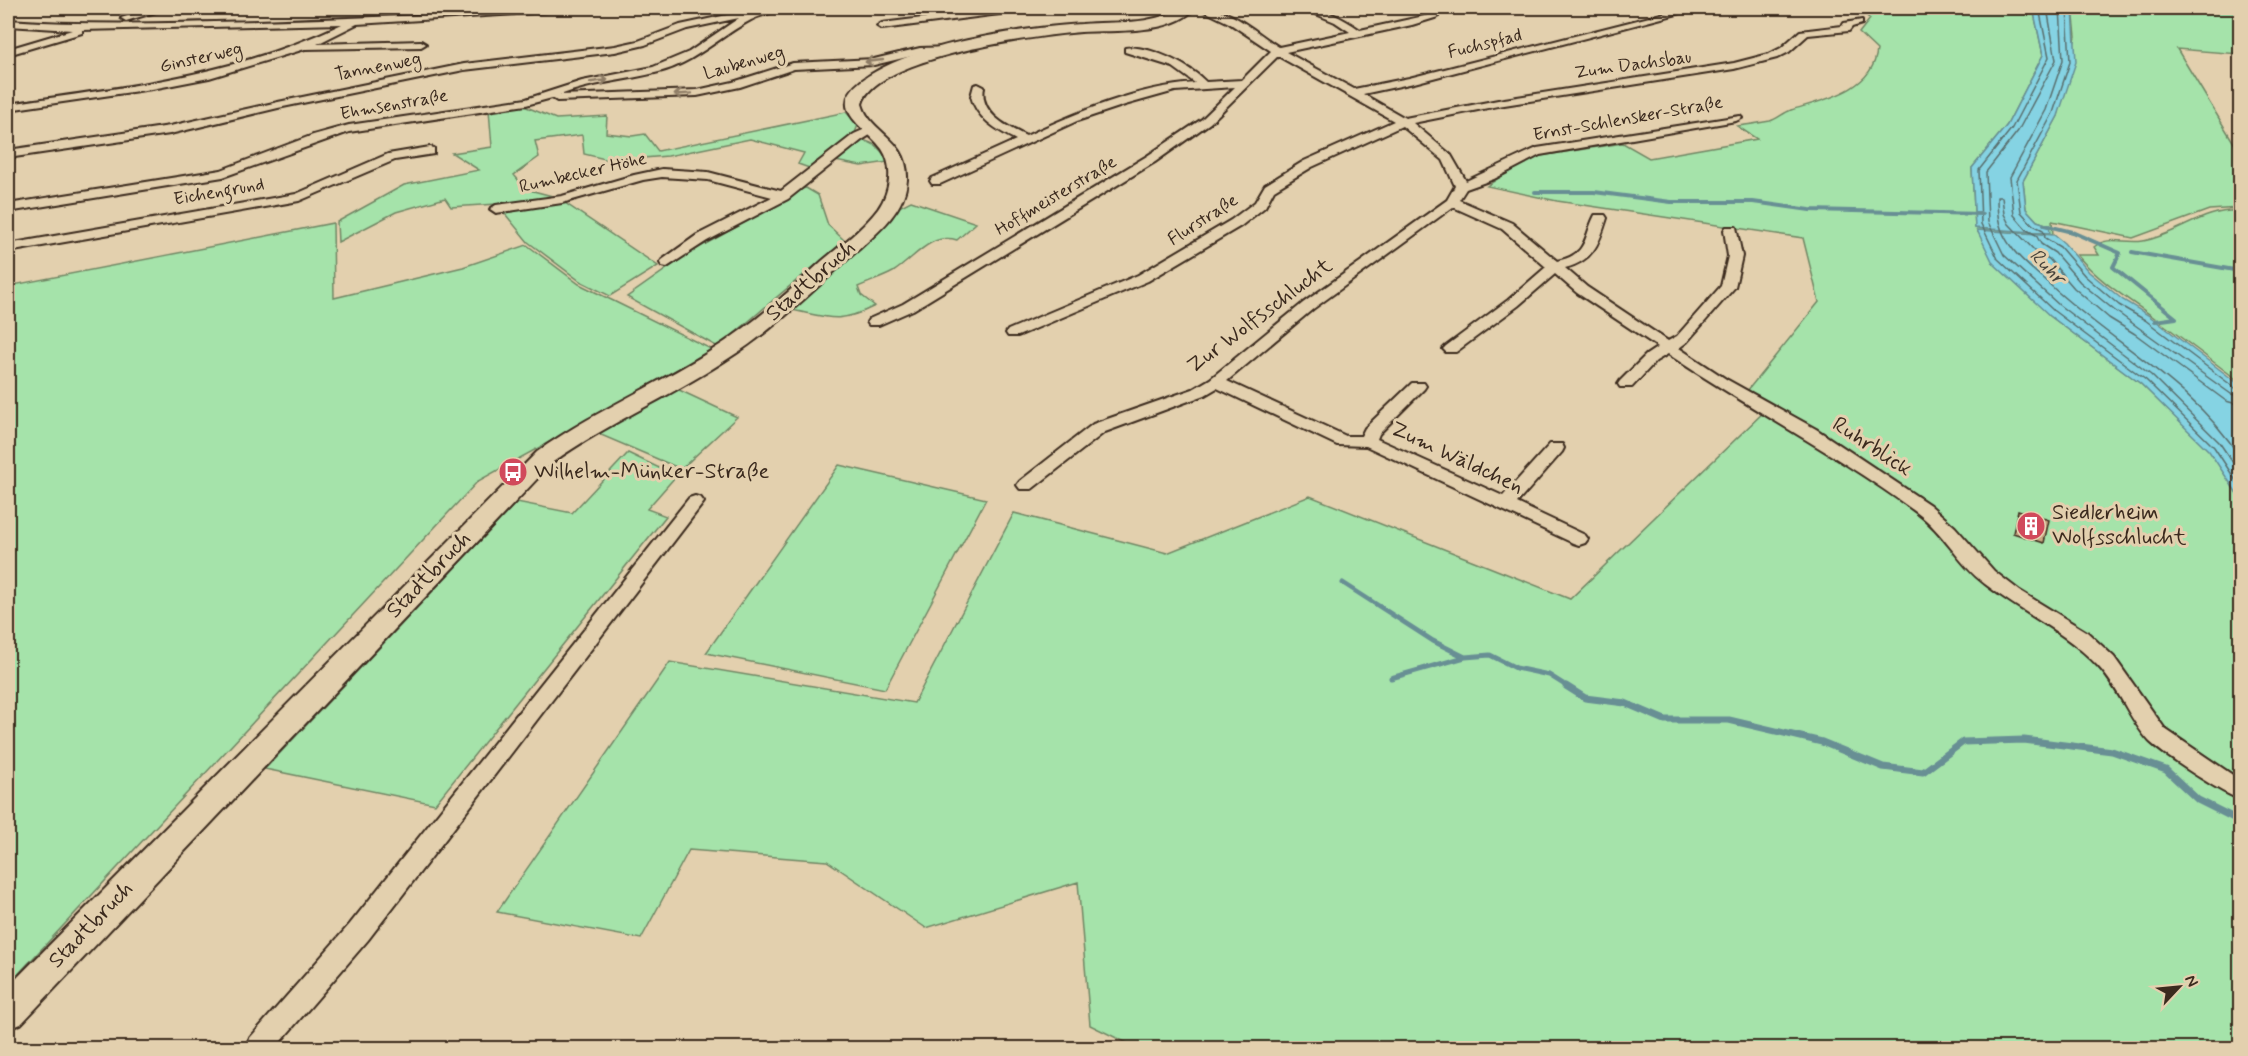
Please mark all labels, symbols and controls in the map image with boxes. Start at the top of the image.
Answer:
street label: Fuchspfad [1445,23,1525,65]
street label: Ginsterweg [157,37,245,80]
street label: Laubenweg [701,40,787,87]
street label: Zum Dachsbau [1573,45,1693,85]
street label: Tannenweg [333,47,423,88]
one-way arrow [864,56,884,67]
one-way arrow [588,75,608,86]
street label: Ehmsenstraße [338,84,450,126]
one-way arrow [674,89,694,100]
street label: Ernst-Schlensker-Straße [1531,90,1725,148]
street label: Rumbecker Höhe [517,147,649,199]
street label: Hoffmeisterstraße [991,150,1121,242]
street label: Eichengrund [172,172,266,214]
street label: Flurstraße [1163,188,1243,252]
street label: Stadtbruch [760,234,862,328]
water label: Ruhr [2023,243,2073,293]
street label: Zur Wolfsschlucht [1182,252,1338,380]
street label: Ruhrblick [1827,411,1917,483]
street label: Zum Wäldchen [1386,415,1528,501]
bus stop icon: Wilhelm-Münker-Straße [497,456,529,488]
place label: Wilhelm-Münker-Straße [534,458,770,486]
place label: Siedlerheim Wolfsschlucht [2052,499,2186,552]
building icon: Siedlerheim Wolfsschlucht [2015,510,2047,542]
street label: Stadtbruch [381,526,477,624]
street label: Stadtbruch [43,876,139,974]
north arrow [2149,957,2209,1017]
text: N [2179,972,2203,990]

